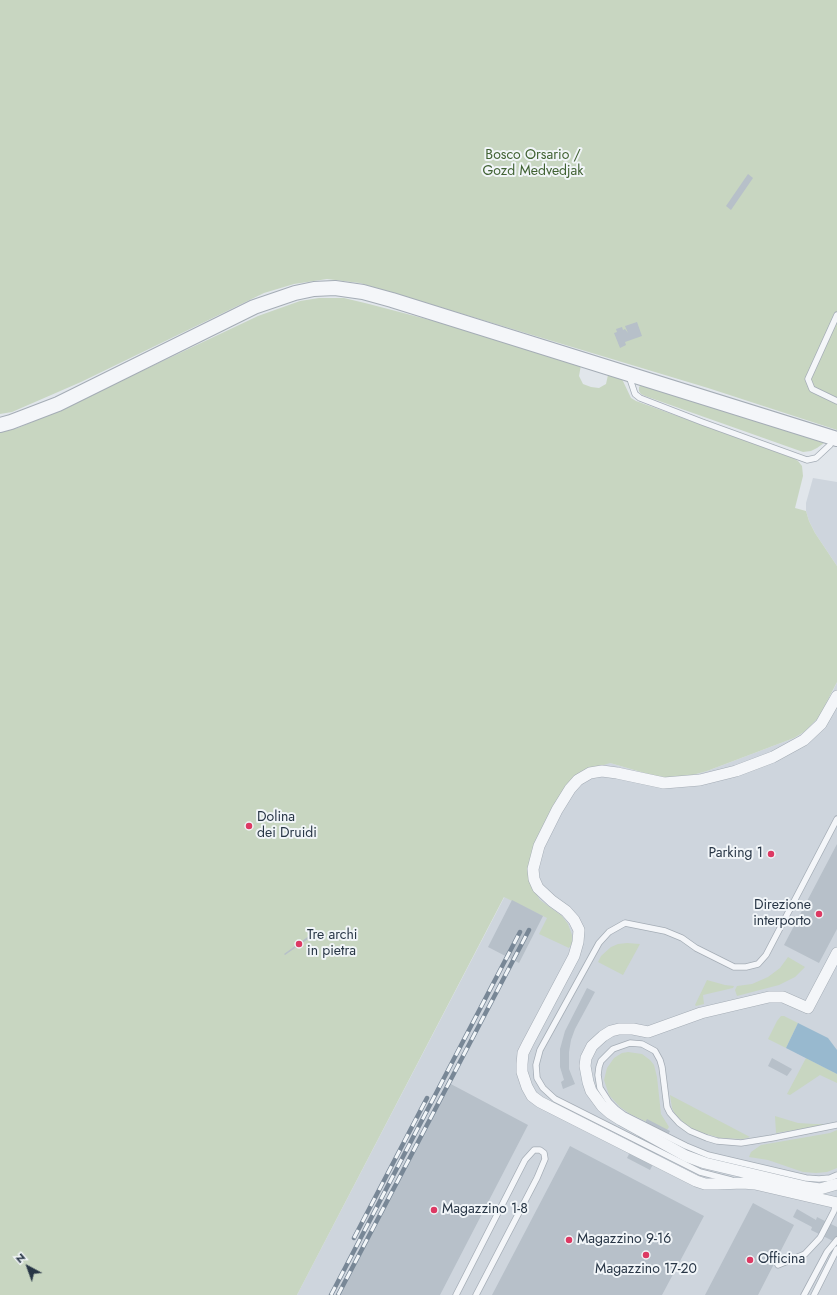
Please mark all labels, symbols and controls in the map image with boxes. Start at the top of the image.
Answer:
park label: Bosco Orsario / Gozd Medvedjak [483,148,583,180]
place label: Dolina dei Druidi [257,810,317,842]
marker: Dolina dei Druidi [244,821,254,831]
place label: Parking 1 [709,846,763,862]
marker: Parking 1 [766,849,776,859]
place label: Direzione interporto [753,898,811,930]
marker: Direzione interporto [814,909,824,919]
place label: Tre archi in pietra [307,928,357,960]
marker: Tre archi in pietra [294,939,304,949]
place label: Magazzino 1-8 [442,1202,528,1218]
marker: Magazzino 1-8 [429,1205,439,1215]
place label: Magazzino 9-16 [577,1232,671,1248]
marker: Magazzino 9-16 [564,1235,574,1245]
north arrow [8,1247,48,1287]
text: N [12,1249,29,1267]
marker: Magazzino 17-20 [641,1250,651,1260]
place label: Officina [758,1252,805,1268]
marker: Officina [745,1255,755,1265]
place label: Magazzino 17-20 [595,1262,697,1278]

